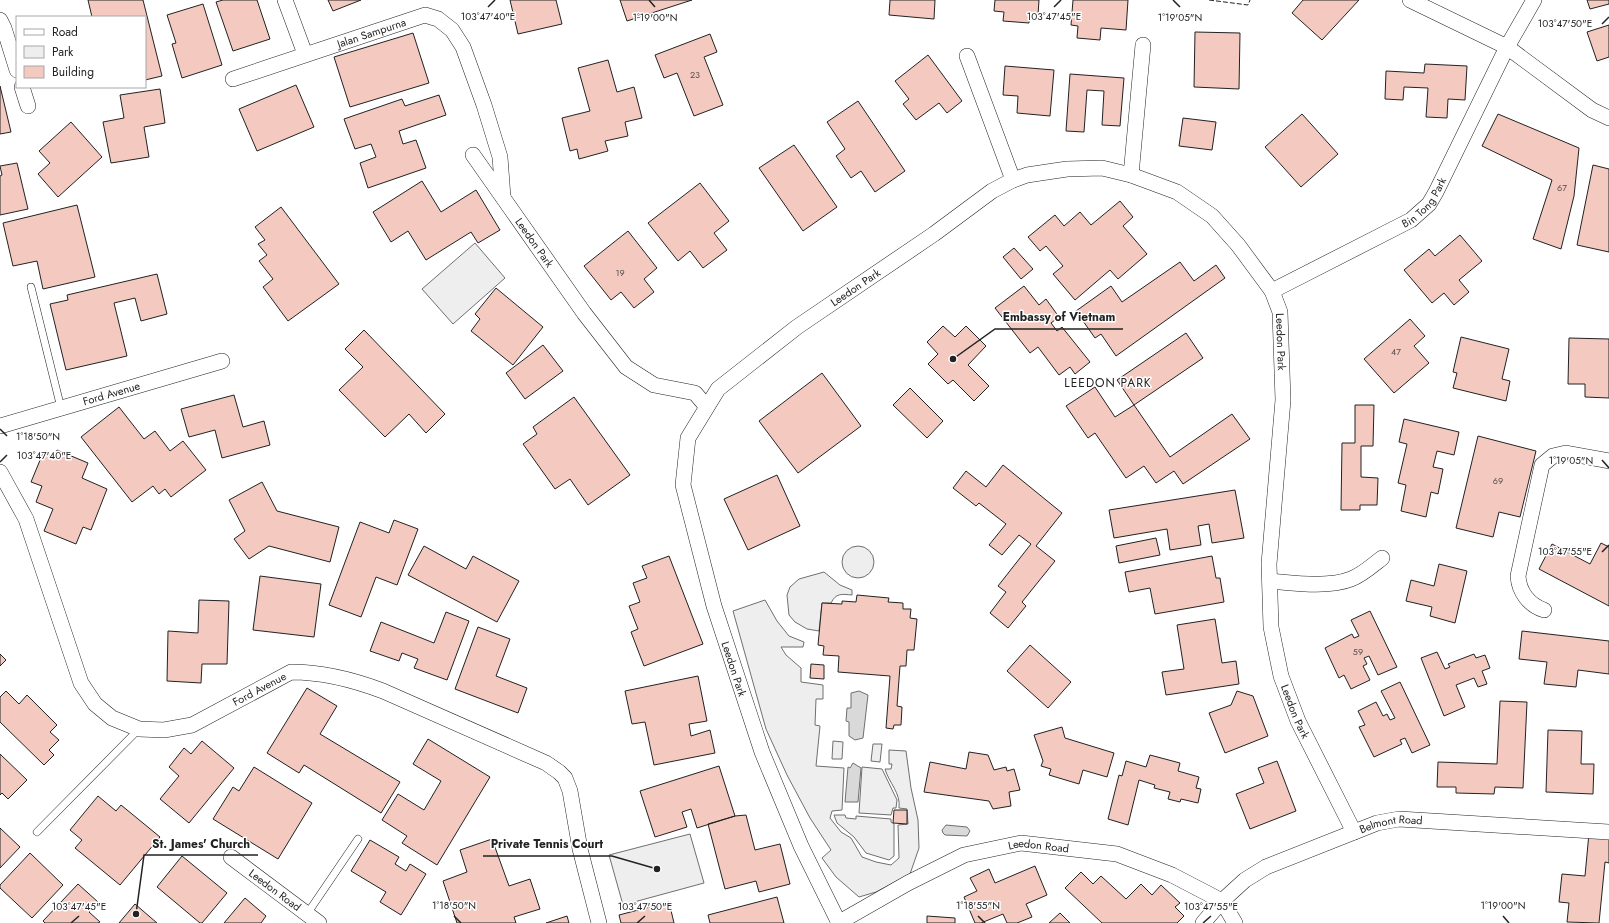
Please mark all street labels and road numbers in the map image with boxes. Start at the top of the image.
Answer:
street label: Jalan Sampurna [333,14,408,52]
street label: Bin Tong Park [1399,174,1450,232]
street label: Leedon Park [511,215,558,271]
street label: Leedon Park [827,265,884,310]
street label: Leedon Park [1272,313,1290,371]
street label: Ford Avenue [81,377,142,409]
street label: Leedon Park [718,639,751,699]
street label: Ford Avenue [230,668,289,710]
street label: Leedon Park [1277,682,1314,741]
street label: Belmont Road [1357,811,1423,837]
street label: Leedon Road [1006,835,1070,856]
street label: Leedon Road [246,865,304,915]

